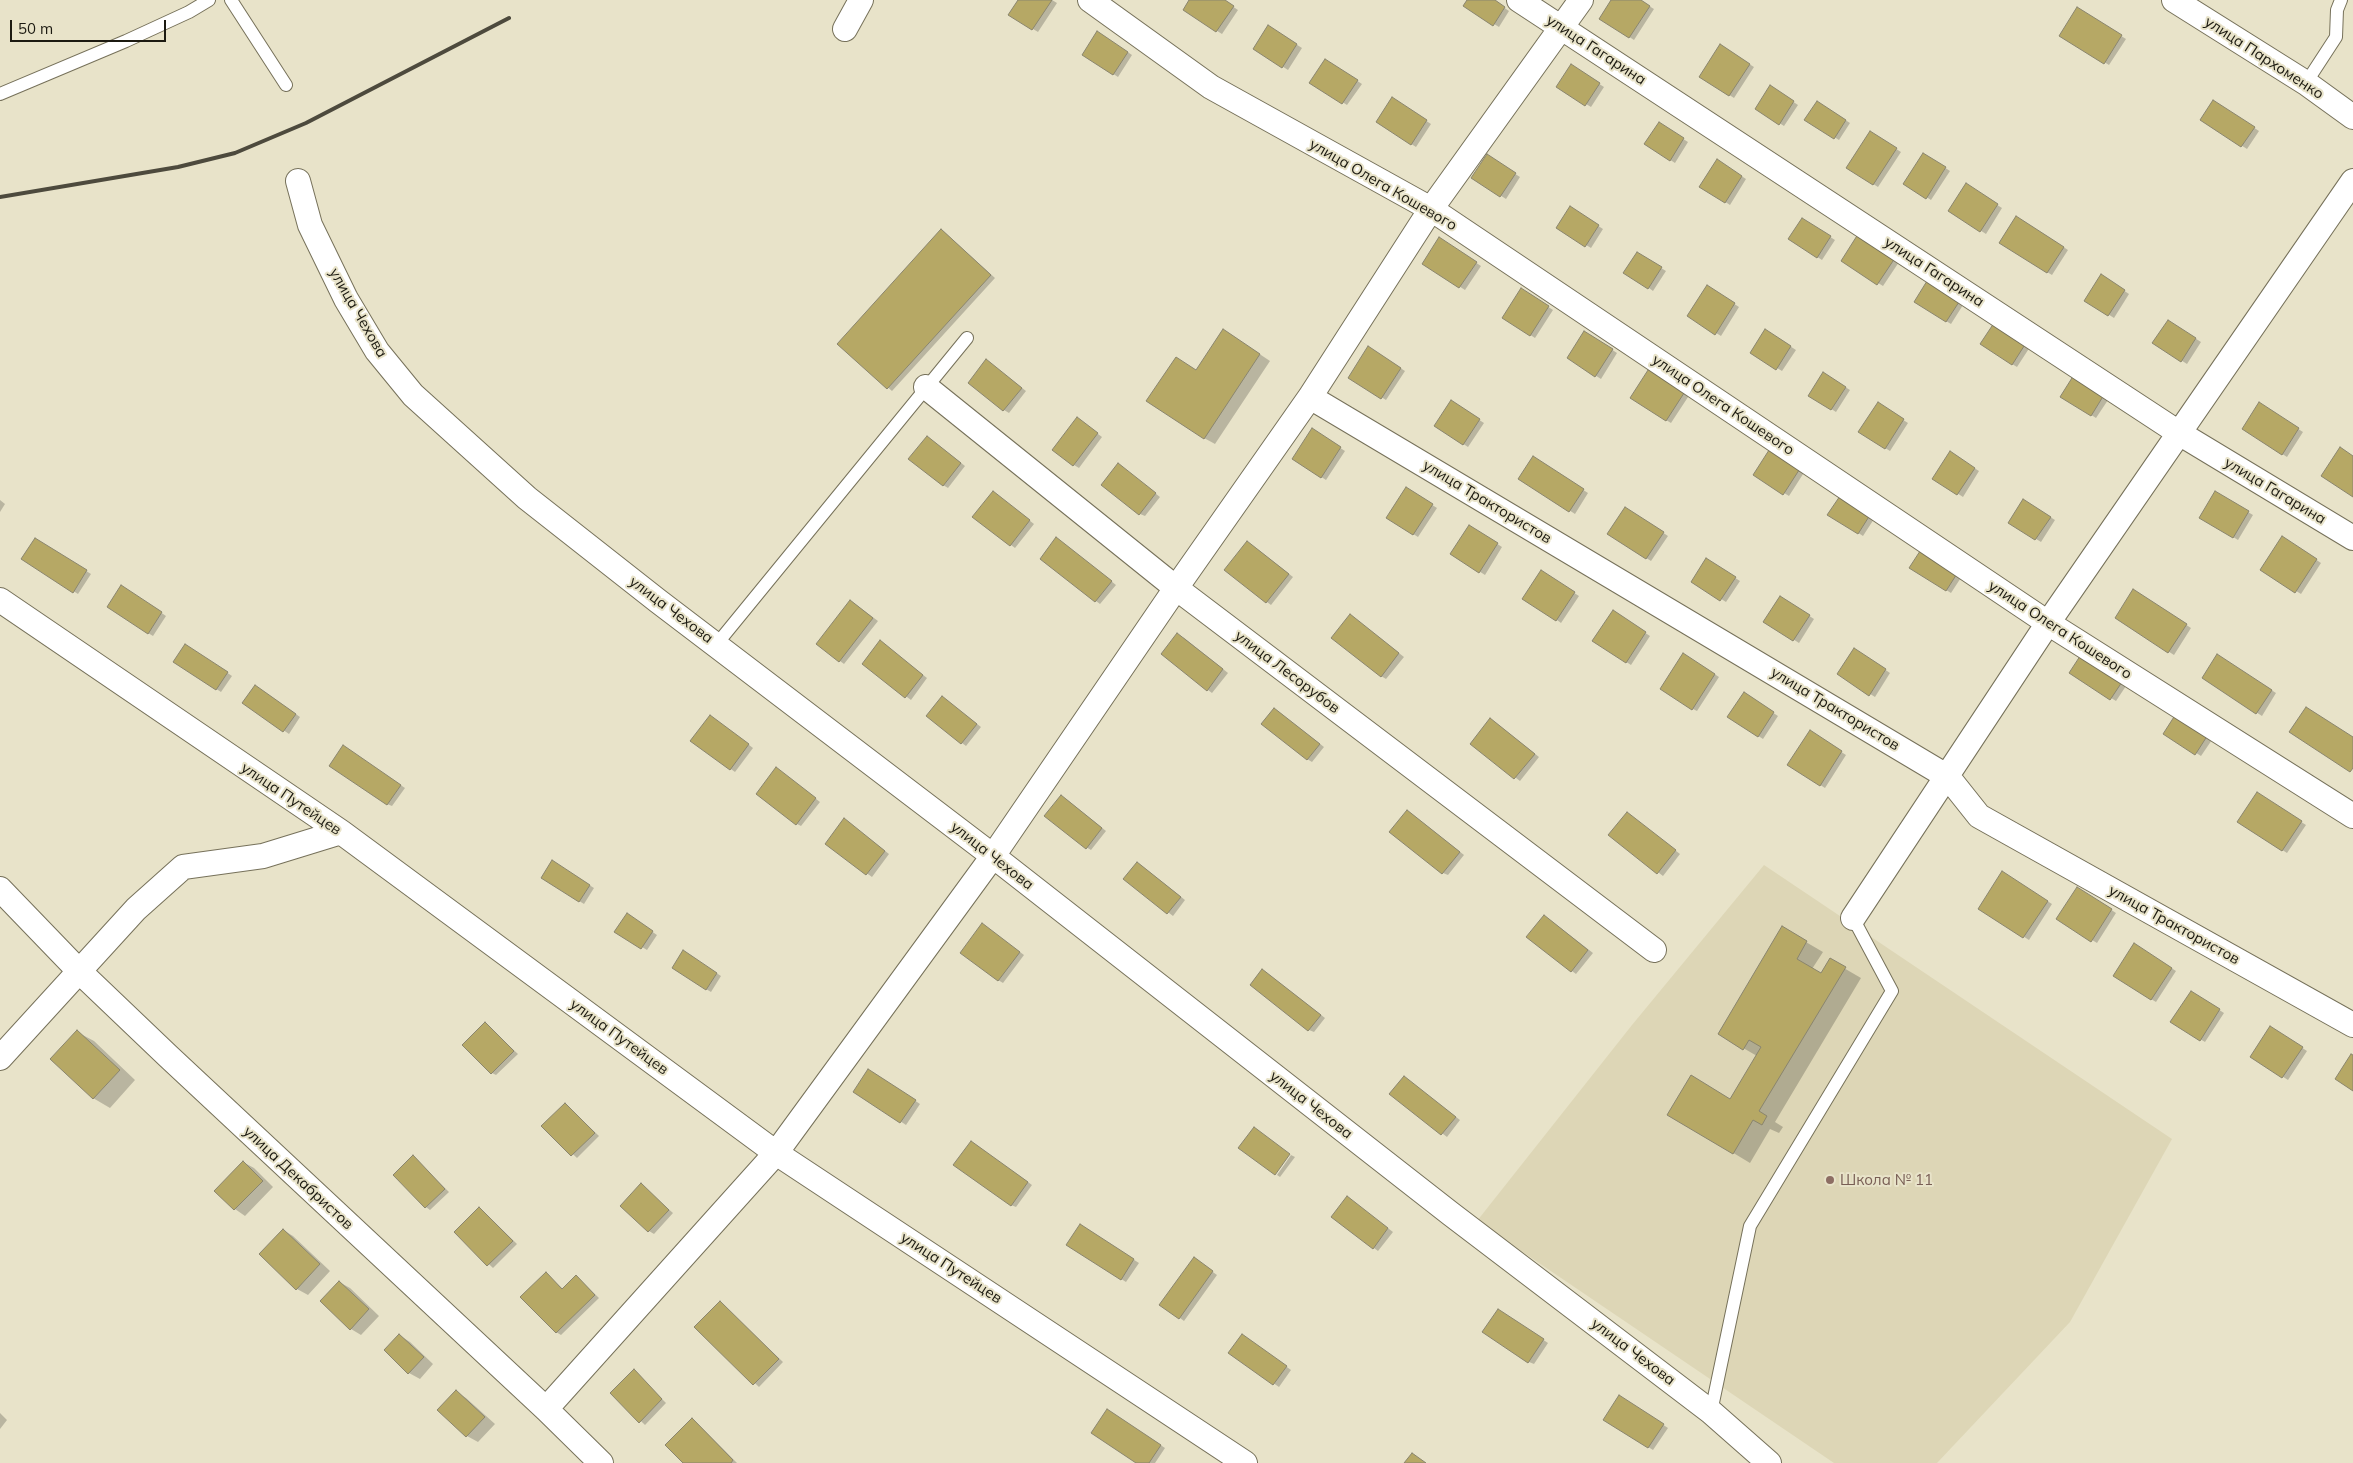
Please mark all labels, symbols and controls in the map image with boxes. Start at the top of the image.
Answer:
scale bar [12,10,169,42]
street label: улица Гагарина [1543,11,1649,89]
street label: улица Пархоменко [2201,13,2327,103]
text: 50 m [18,19,53,38]
street label: улица Олега Кошевого [1306,135,1460,235]
street label: улица Гагарина [1881,233,1987,311]
street label: улица Чехова [325,265,391,361]
street label: улица Олега Кошевого [1649,351,1797,459]
street label: улица Гагарина [2221,454,2329,528]
street label: улица Трактористов [1419,456,1555,548]
street label: улица Чехова [625,573,717,647]
street label: улица Олега Кошевого [1985,577,2135,683]
street label: улица Лесорубов [1231,627,1343,717]
street label: улица Трактористов [1767,663,1903,755]
street label: улица Путейцев [237,759,345,839]
street label: улица Чехова [947,818,1037,894]
street label: улица Трактористов [2105,882,2243,968]
street label: улица Путейцев [566,995,672,1079]
street label: улица Чехова [1266,1067,1356,1143]
street label: улица Декабристов [239,1123,357,1233]
place label: Школа № 11 [1840,1171,1933,1189]
marker: Школа № 11 [1824,1174,1836,1186]
street label: улица Путейцев [897,1229,1005,1307]
street label: улица Чехова [1587,1315,1679,1389]

